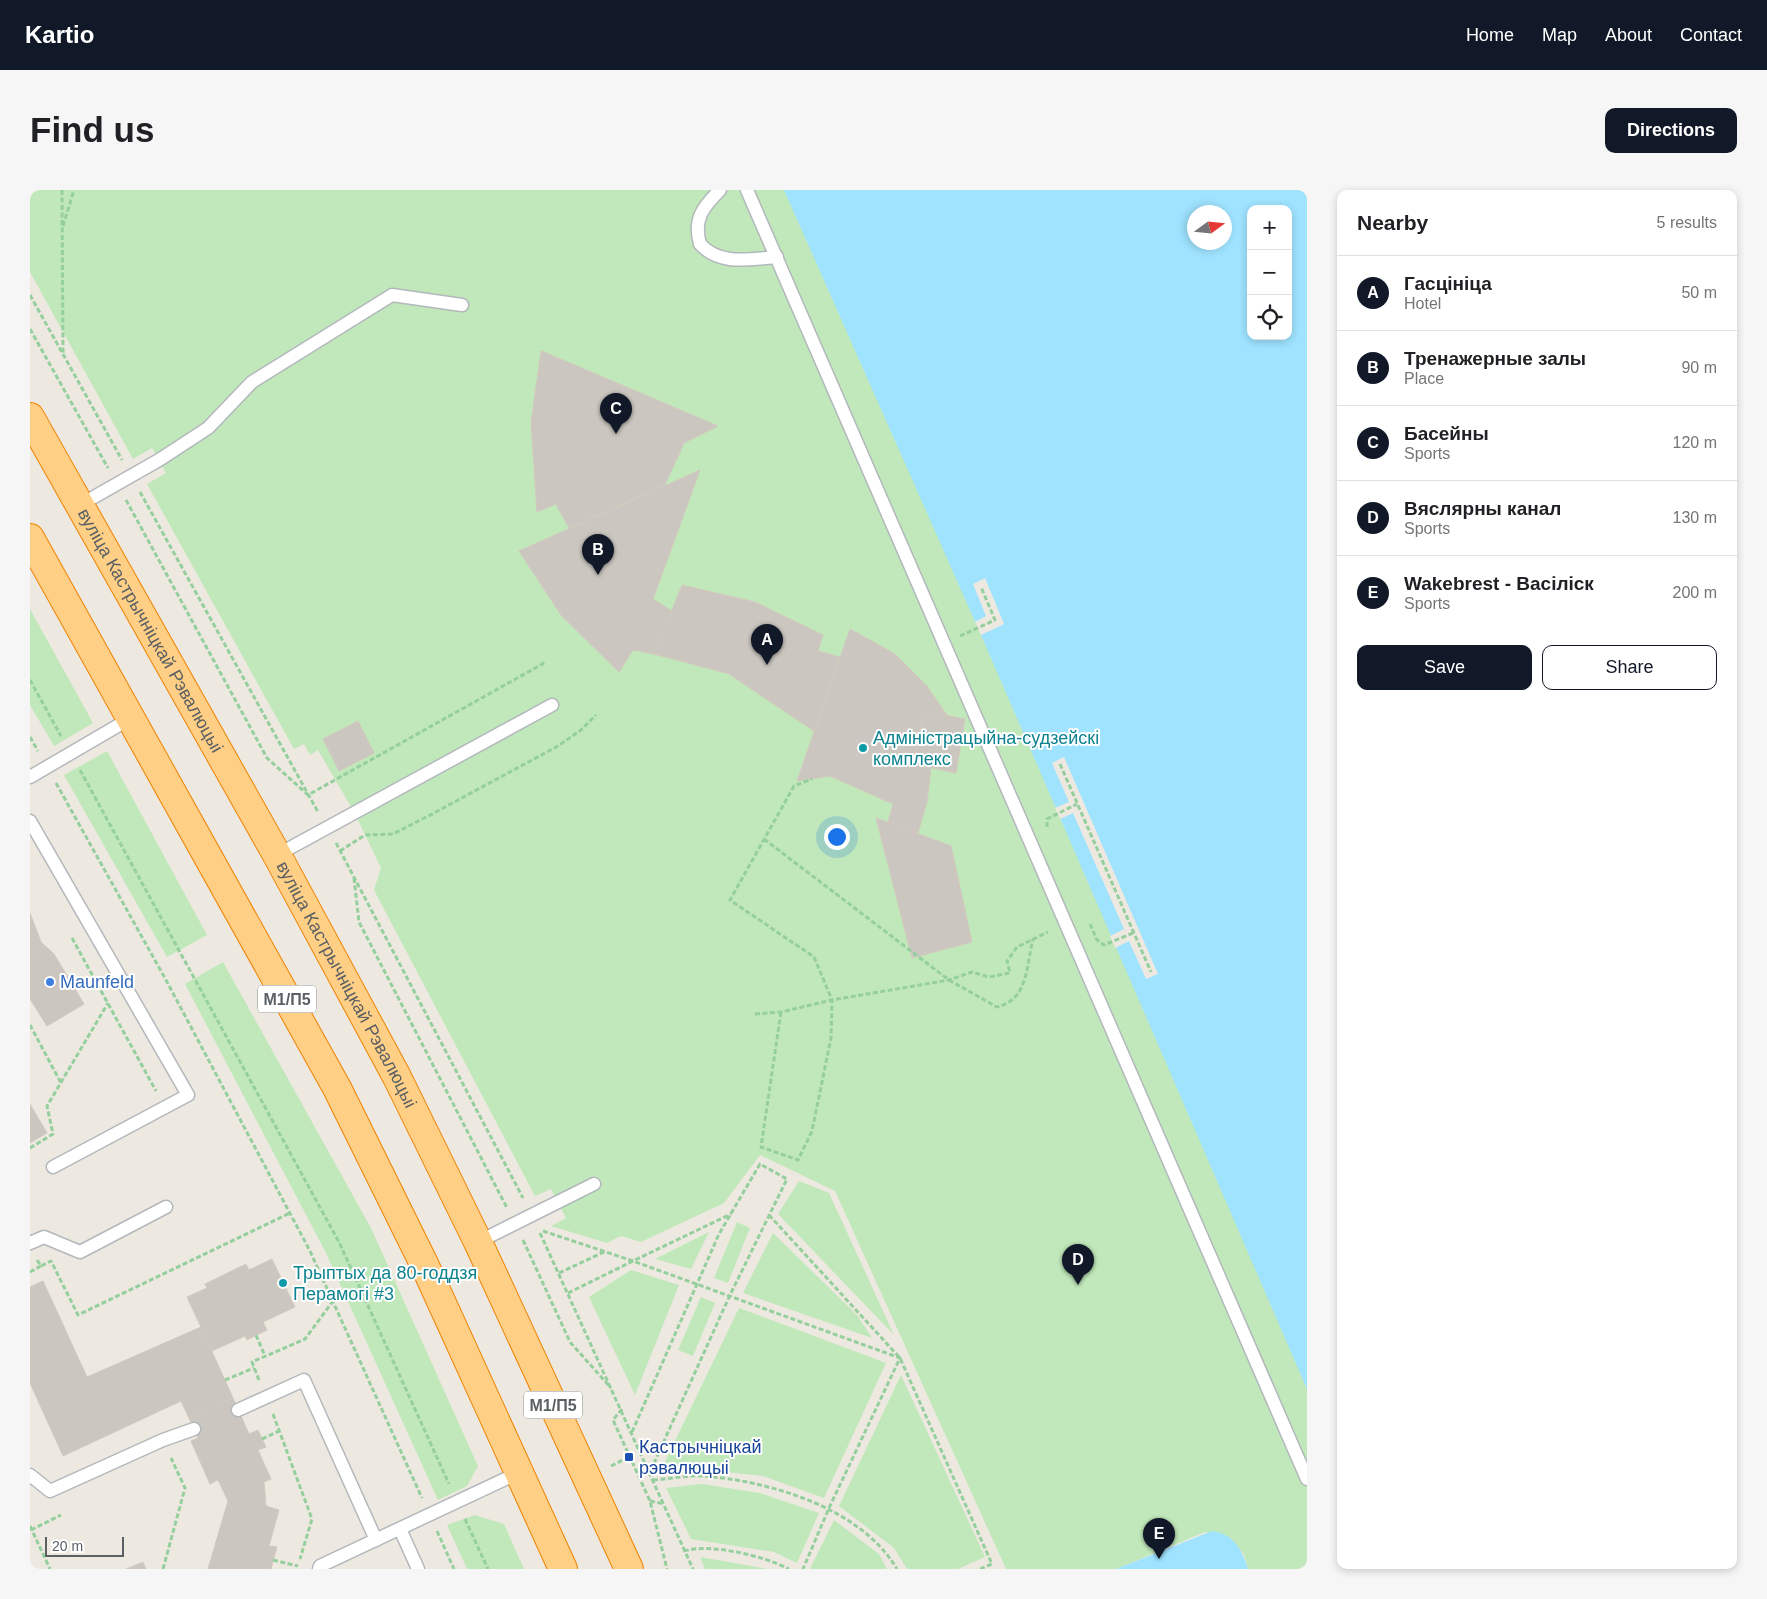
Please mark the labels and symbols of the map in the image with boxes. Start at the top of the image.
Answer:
north arrow [1187,205,1232,250]
pin: C [600,393,632,434]
street label: вуліца Кастрычніцкай Рэвалюцыі [74,505,227,756]
pin: B [582,534,614,575]
pin: A [751,624,783,665]
place label: Адміністрацыйна-судзейскі комплекс [873,728,1099,769]
marker: Адміністрацыйна-судзейскі комплекс [857,742,869,754]
your location [824,824,850,850]
street label: вуліца Кастрычніцкай Рэвалюцыі [272,858,421,1111]
place label: Maunfeld [60,972,134,992]
marker: Maunfeld [44,976,56,988]
road number: М1/П5 [258,986,316,1012]
pin: D [1062,1244,1094,1285]
place label: Трыптых да 80-годдзя Перамогі #3 [293,1263,477,1304]
marker: Трыптых да 80-годдзя Перамогі #3 [277,1277,289,1289]
road number: М1/П5 [524,1392,582,1418]
place label: Кастрычніцкай рэвалюцыі [639,1437,762,1478]
marker: Кастрычніцкай рэвалюцыі [623,1451,635,1463]
pin: E [1143,1518,1175,1559]
scale bar [45,1534,124,1557]

